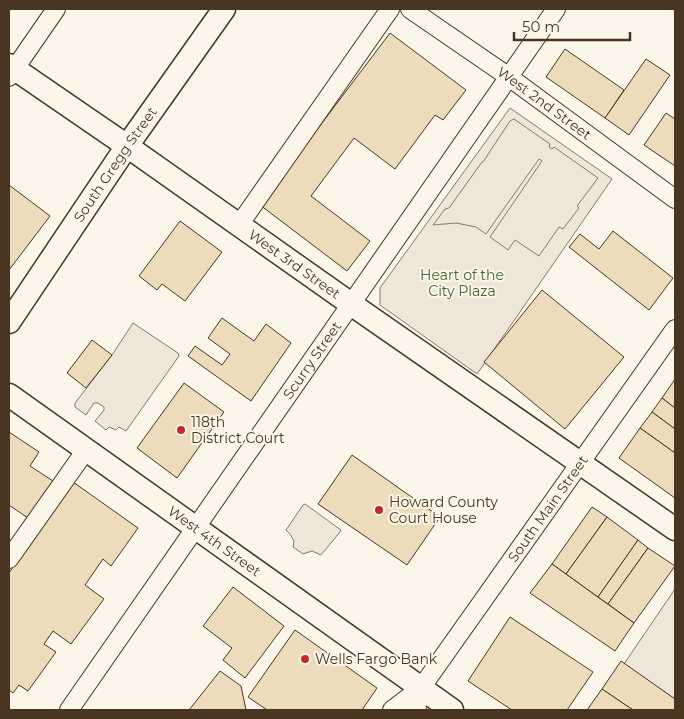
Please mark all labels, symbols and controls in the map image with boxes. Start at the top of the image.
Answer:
scale bar [514,10,630,42]
text: 50 m [522,17,560,36]
street label: West 2nd Street [494,63,595,144]
street label: South Gregg Street [70,103,161,226]
street label: West 3rd Street [245,226,344,303]
park label: Heart of the City Plaza [420,266,504,300]
street label: Scurry Street [279,318,345,402]
place label: 118th District Court [191,413,285,447]
marker: 118th District Court [175,424,187,436]
street label: South Main Street [504,452,592,566]
place label: Howard County Court House [389,493,498,527]
street label: West 4th Street [164,502,265,580]
marker: Howard County Court House [373,504,385,516]
place label: Wells Fargo Bank [315,650,438,668]
marker: Wells Fargo Bank [299,653,311,665]

